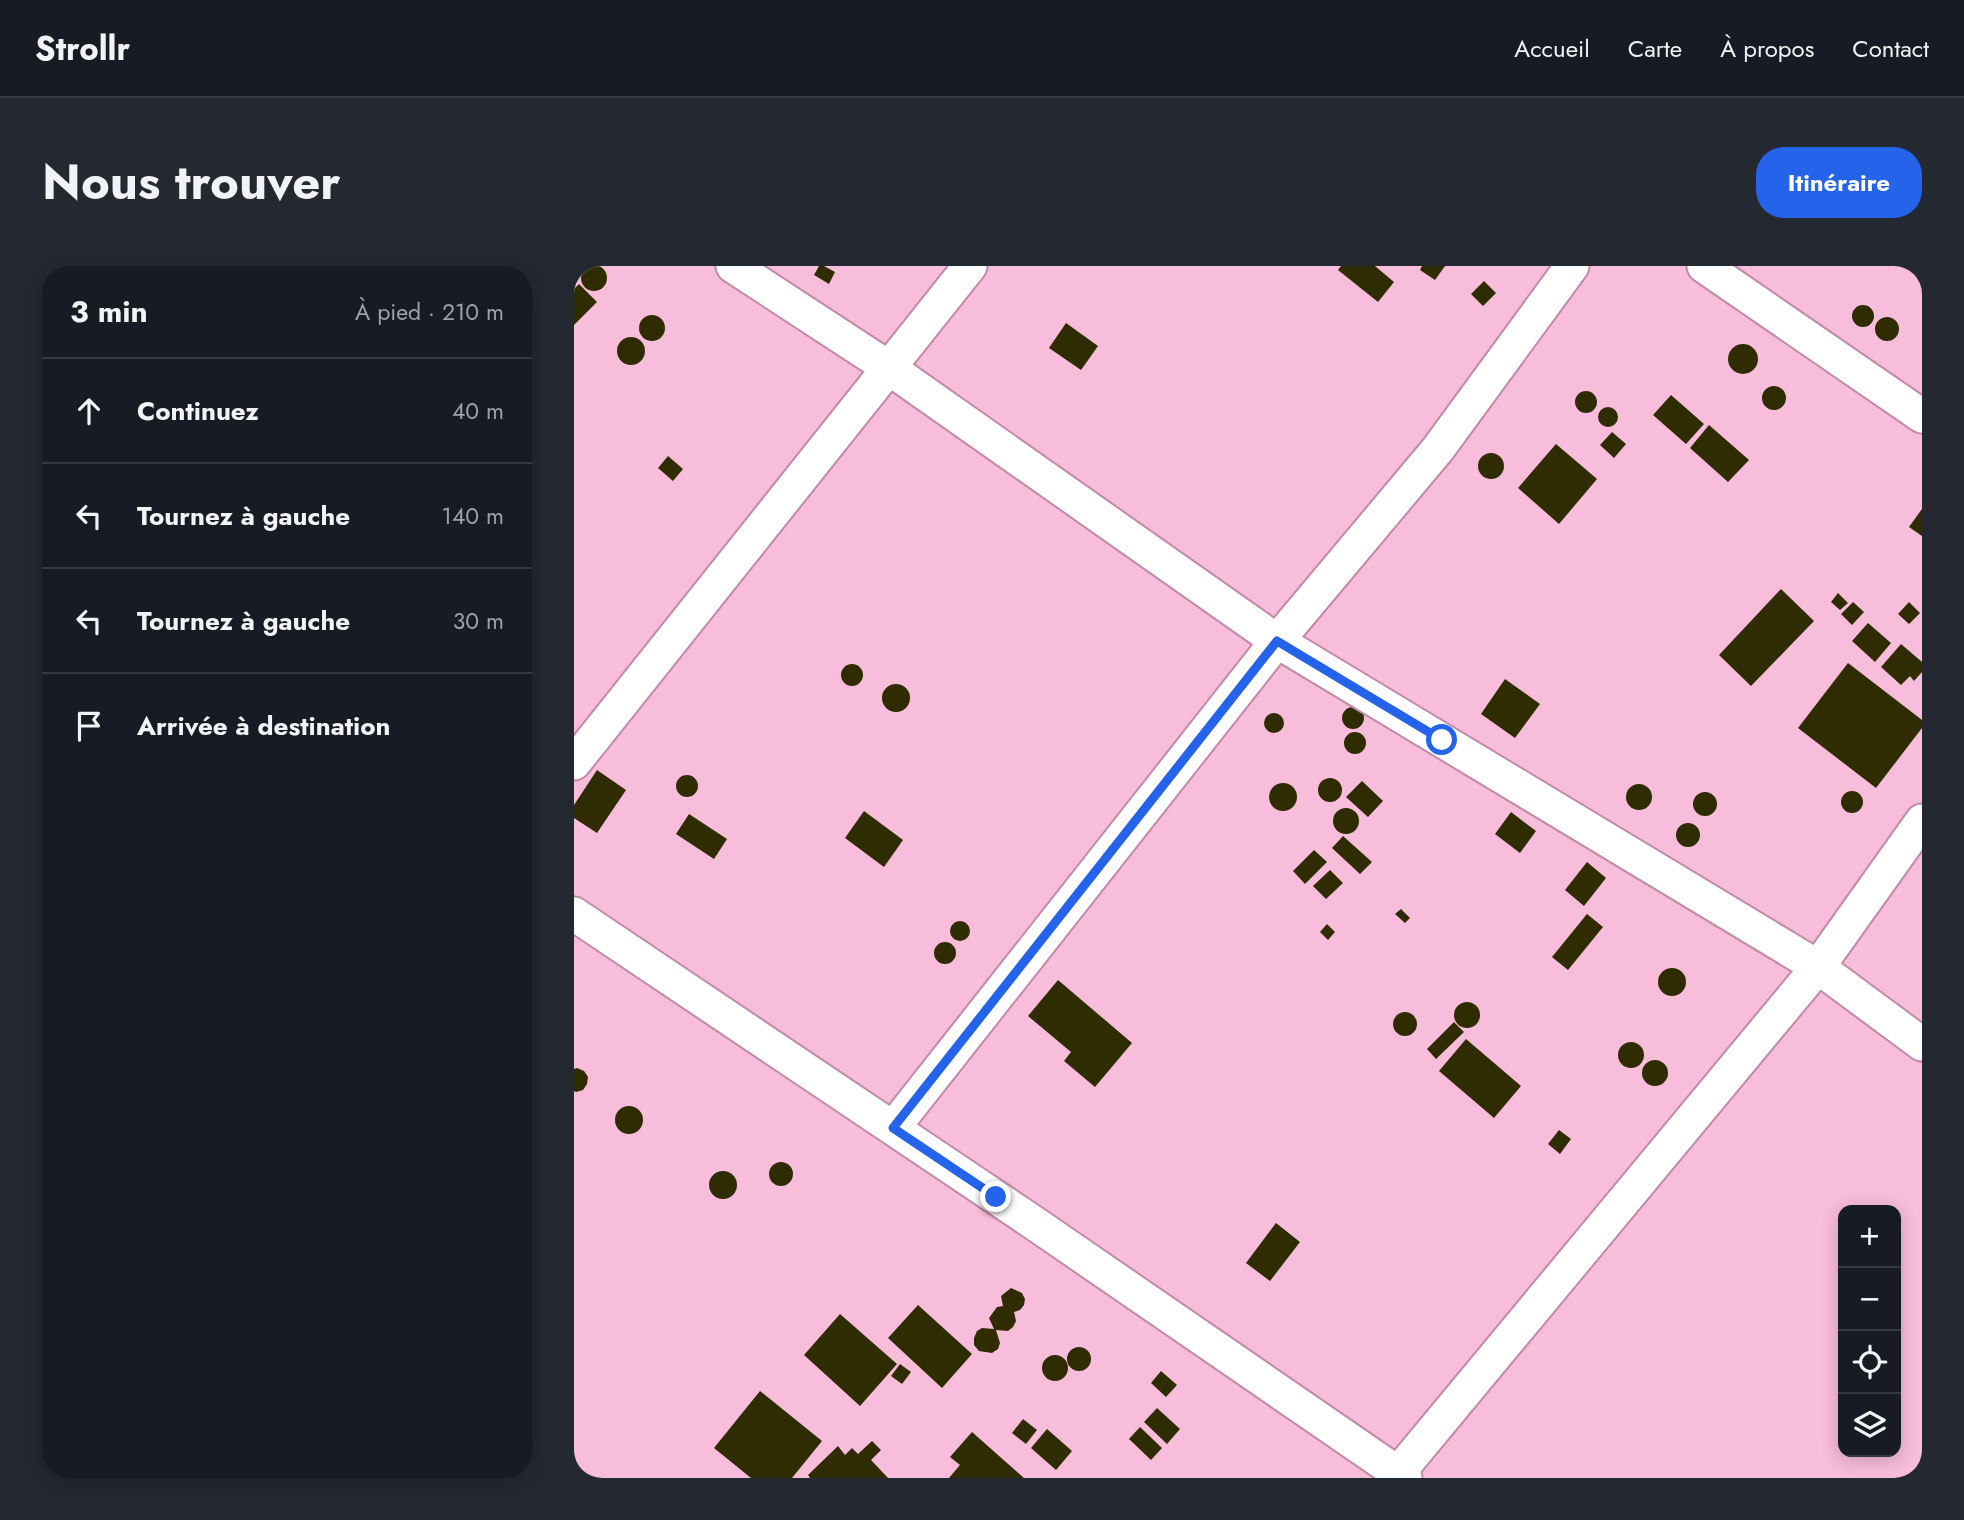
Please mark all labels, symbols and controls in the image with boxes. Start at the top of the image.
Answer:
text: Strollr [35,25,130,72]
text: Accueil [1514,31,1590,66]
text: Carte [1628,31,1682,66]
text: À propos [1720,31,1814,66]
text: Contact [1852,31,1929,66]
text: Nous trouver [42,147,340,217]
button: Itinéraire [1756,147,1922,218]
text: 3 min [70,290,148,333]
text: À pied · 210 m [355,295,504,329]
icon: ahead [70,392,108,430]
text: Continuez [137,392,259,430]
text: 40 m [452,394,504,428]
icon: left [70,497,108,535]
text: Tournez à gauche [137,497,350,535]
text: 140 m [442,499,504,533]
icon: left [70,602,108,640]
text: Tournez à gauche [137,602,350,640]
text: 30 m [453,604,504,638]
icon: arrive [70,707,108,745]
text: Arrivée à destination [137,707,390,745]
route start [1426,724,1457,755]
route end [980,1181,1011,1212]
map controls [1838,1205,1901,1457]
button: + [1838,1205,1901,1268]
button: − [1838,1268,1901,1331]
button: locate [1838,1331,1901,1394]
button: layers [1838,1394,1901,1457]

